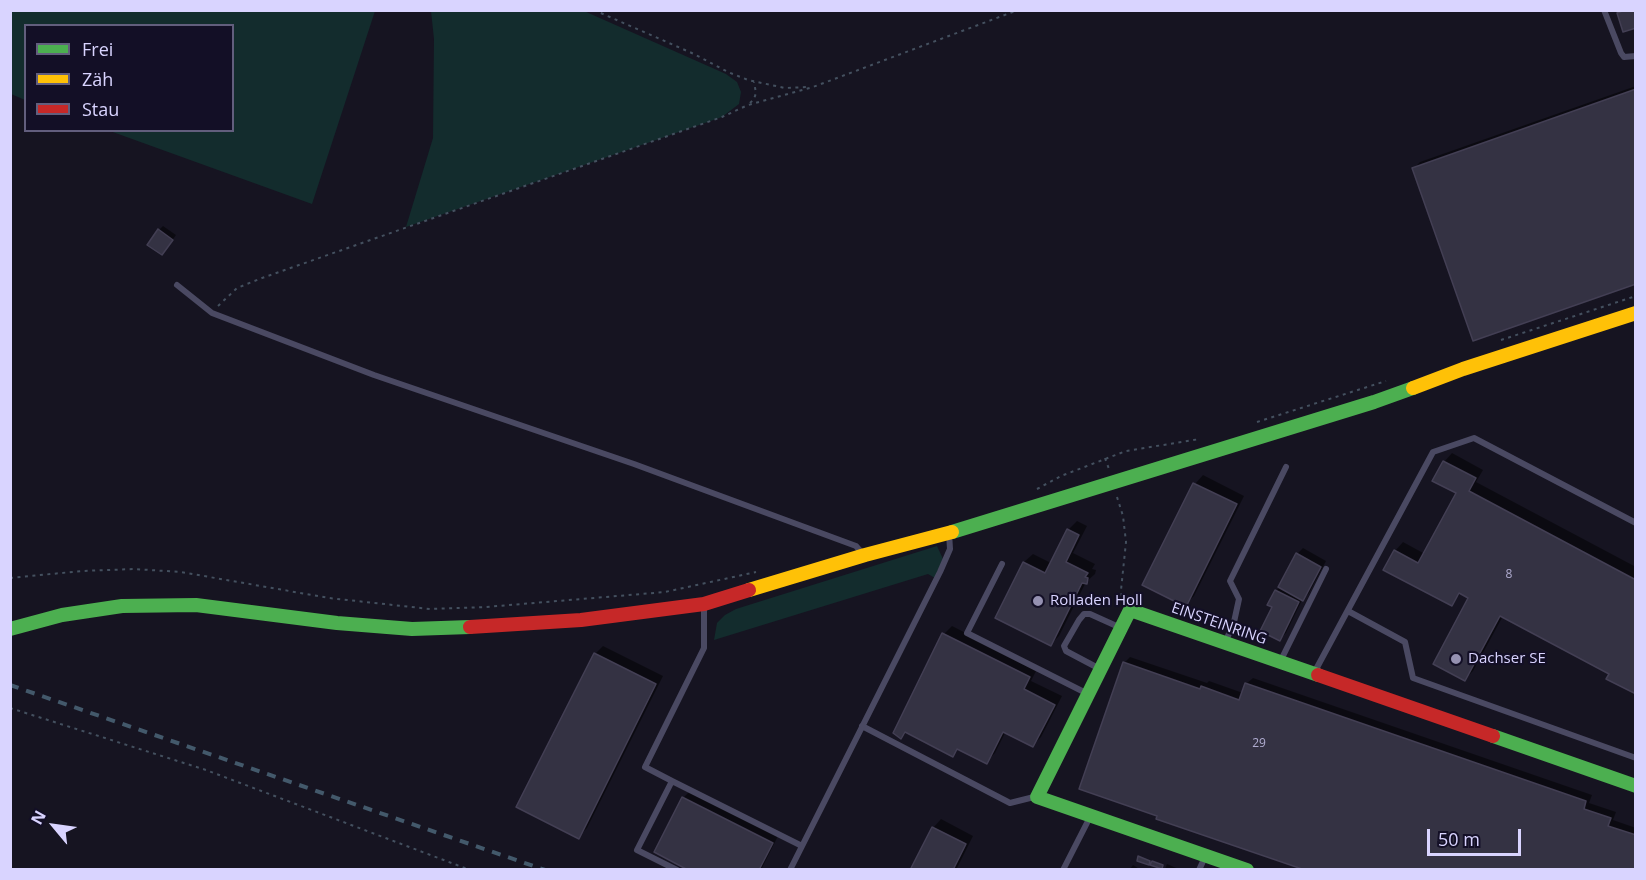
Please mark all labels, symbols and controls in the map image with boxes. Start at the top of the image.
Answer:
legend [24,24,234,132]
text: Frei [82,37,113,61]
text: Zäh [82,67,113,91]
text: Stau [82,97,119,121]
house number: 8 [1506,568,1512,582]
place label: Rolladen Holl [1050,592,1143,610]
marker: Rolladen Holl [1031,594,1045,608]
street label: EINSTEINRING [1169,599,1269,649]
place label: Dachser SE [1468,650,1546,668]
marker: Dachser SE [1449,652,1463,666]
house number: 29 [1252,737,1266,751]
north arrow [24,796,84,856]
text: N [25,806,51,828]
scale bar [1430,817,1524,855]
text: 50 m [1438,827,1480,851]

